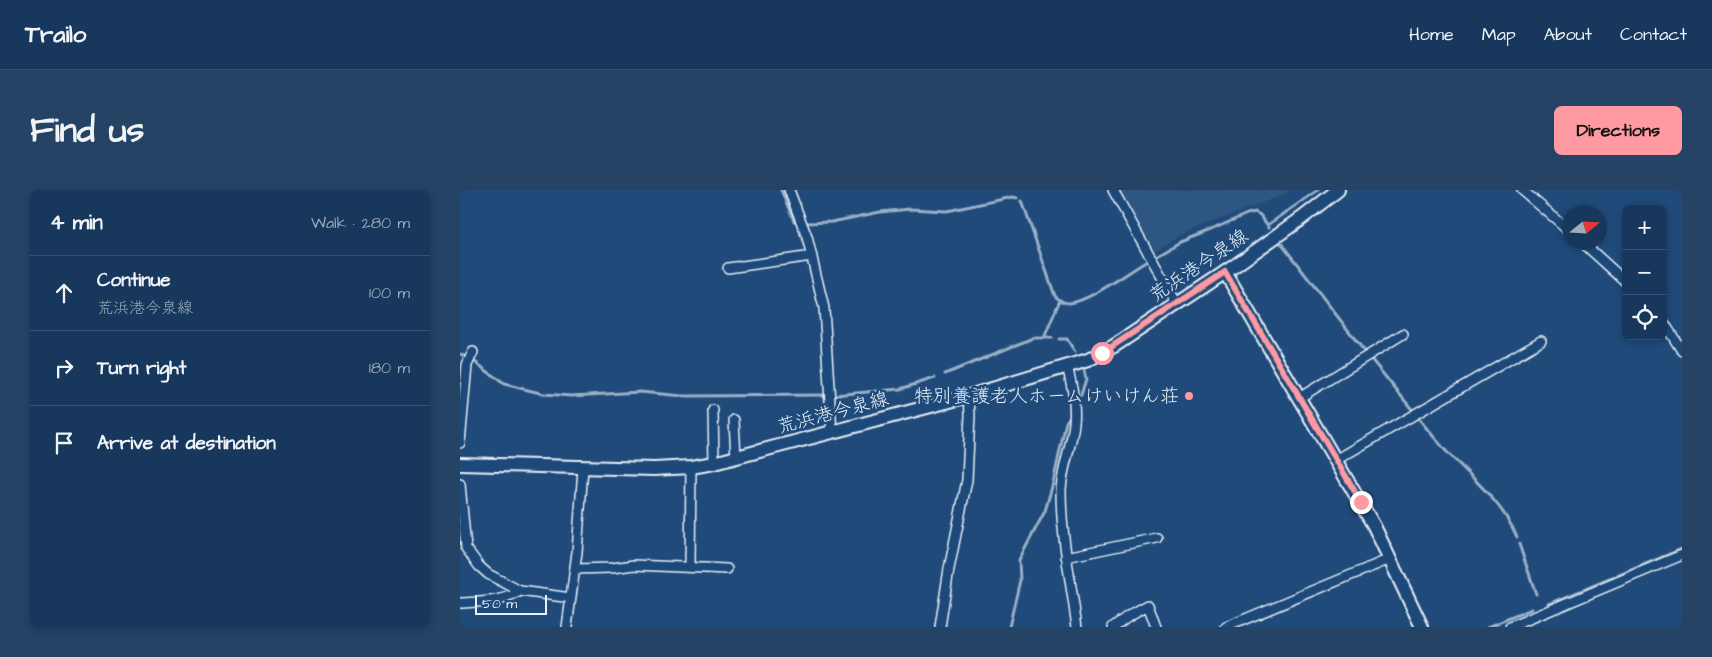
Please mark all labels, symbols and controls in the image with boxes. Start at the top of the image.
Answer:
text: Trailo [25,18,86,52]
text: Home [1409,22,1454,47]
text: Map [1482,22,1516,47]
text: About [1544,22,1592,47]
text: Contact [1620,22,1687,47]
text: Find us [30,106,144,155]
button: Directions [1554,106,1682,155]
north arrow [1562,205,1607,250]
map controls [1622,205,1667,340]
button: + [1622,205,1667,250]
text: 4 min [50,208,103,237]
text: Walk · 280 m [311,212,410,234]
street label: 荒浜港今泉線 [1144,223,1254,309]
button: − [1622,250,1667,295]
text: Continue [97,267,171,294]
icon: ahead [50,279,78,307]
text: 100 m [369,282,410,304]
button: locate [1622,295,1667,340]
text: 荒浜港今泉線 [97,297,193,319]
route start [1091,342,1114,365]
icon: right [50,354,78,382]
text: Turn right [97,355,186,382]
text: 180 m [369,357,410,379]
place label: 特別養護老人ホームけいけん荘 [914,383,1179,410]
street label: 荒浜港今泉線 [774,385,892,441]
marker: 特別養護老人ホームけいけん荘 [1183,390,1195,402]
icon: arrive [50,429,78,457]
text: Arrive at destination [97,430,276,457]
route end [1350,491,1373,514]
scale bar [475,592,548,615]
text: 50 m [482,594,517,614]

